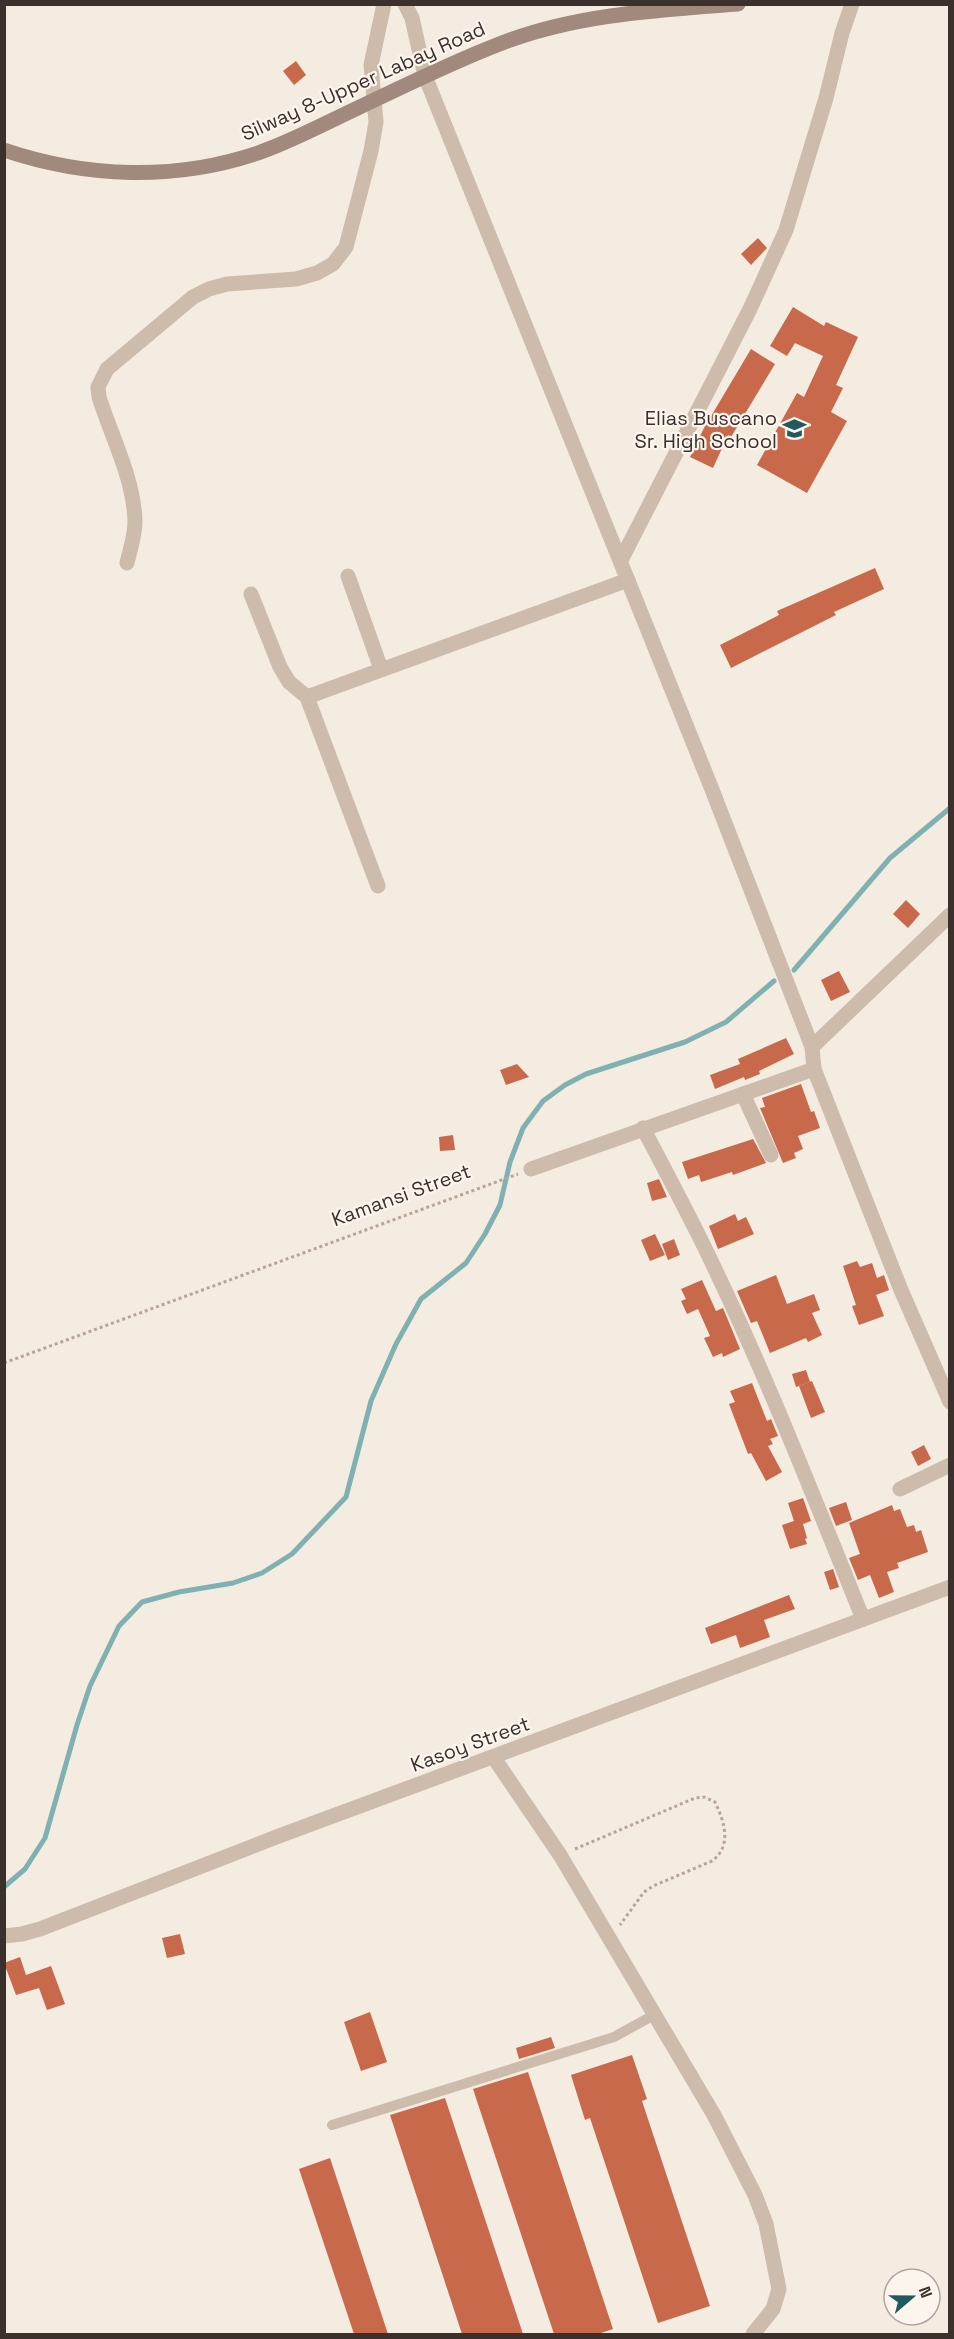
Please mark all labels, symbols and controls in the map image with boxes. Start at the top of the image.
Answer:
street label: Silway 8-Upper Labay Road [237,15,489,147]
place label: Elias Buscano Sr. High School [635,405,777,454]
school or university icon: Elias Buscano Sr. High School [782,416,808,442]
street label: Kamansi Street [328,1158,474,1232]
street label: Kasoy Street [407,1710,533,1778]
north arrow [882,2267,942,2327]
text: N [914,2283,937,2301]

